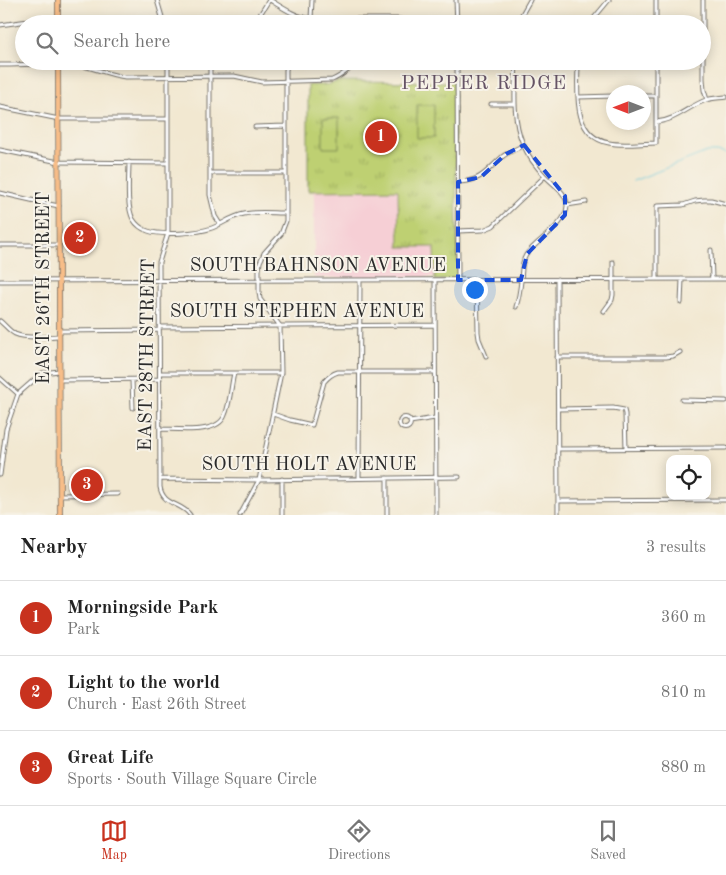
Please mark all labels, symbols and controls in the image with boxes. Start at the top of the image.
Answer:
search box [15,15,711,70]
icon: search [33,29,61,57]
text: Search here [73,33,170,52]
district label: PEPPER RIDGE [401,74,567,94]
north arrow [606,85,651,130]
pin: 1 [365,118,397,156]
street label: EAST 26TH STREET [35,192,54,384]
pin: 2 [64,219,96,257]
street label: SOUTH BAHNSON AVENUE [190,257,446,276]
street label: EAST 28TH STREET [137,258,159,452]
your location [462,277,488,303]
street label: SOUTH STEPHEN AVENUE [170,303,424,322]
map controls [666,455,711,500]
button: locate [666,455,711,500]
street label: SOUTH HOLT AVENUE [202,456,416,475]
pin: 3 [71,466,103,504]
text: Nearby [20,537,88,558]
text: 3 results [646,540,706,556]
text: Morningside Park [67,599,218,618]
text: 1 [31,610,41,626]
text: 360 m [661,610,706,626]
text: Park [67,622,100,638]
text: Light to the world [67,674,220,693]
text: 2 [31,685,41,701]
text: 810 m [661,685,706,701]
text: Church · East 26th Street [67,697,246,713]
text: Great Life [67,749,154,768]
text: 3 [31,760,41,776]
text: 880 m [661,760,706,776]
text: Sports · South Village Square Circle [67,772,317,788]
tab: Map [100,817,128,864]
tab: Directions [328,817,390,864]
tab: Saved [590,817,626,864]

